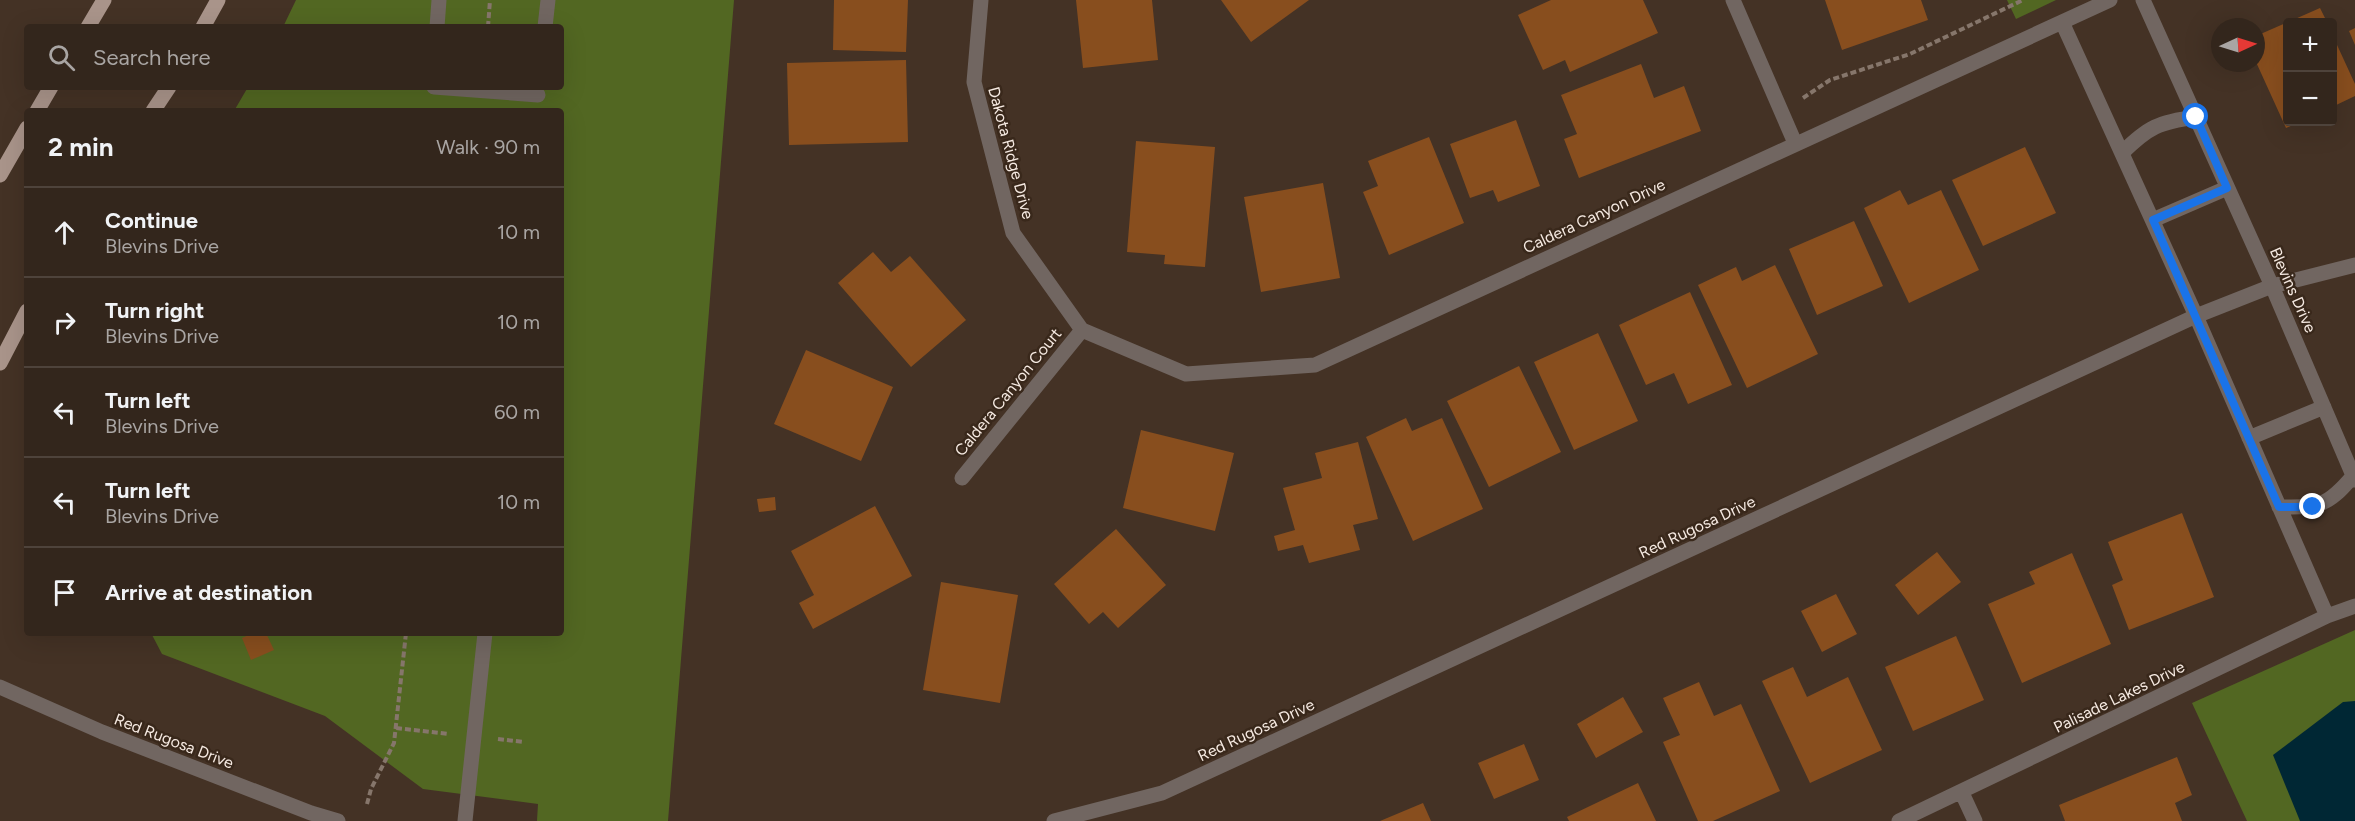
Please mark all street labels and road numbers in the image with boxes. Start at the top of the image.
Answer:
street label: Dakota Ridge Drive [984,85,1038,222]
street label: Caldera Canyon Drive [1520,175,1668,257]
street label: Blevins Drive [2266,244,2320,336]
street label: Caldera Canyon Court [951,324,1065,460]
street label: Red Rugosa Drive [1636,492,1758,562]
street label: Palisade Lakes Drive [2050,657,2188,737]
street label: Red Rugosa Drive [1195,695,1317,765]
street label: Red Rugosa Drive [112,710,237,773]

